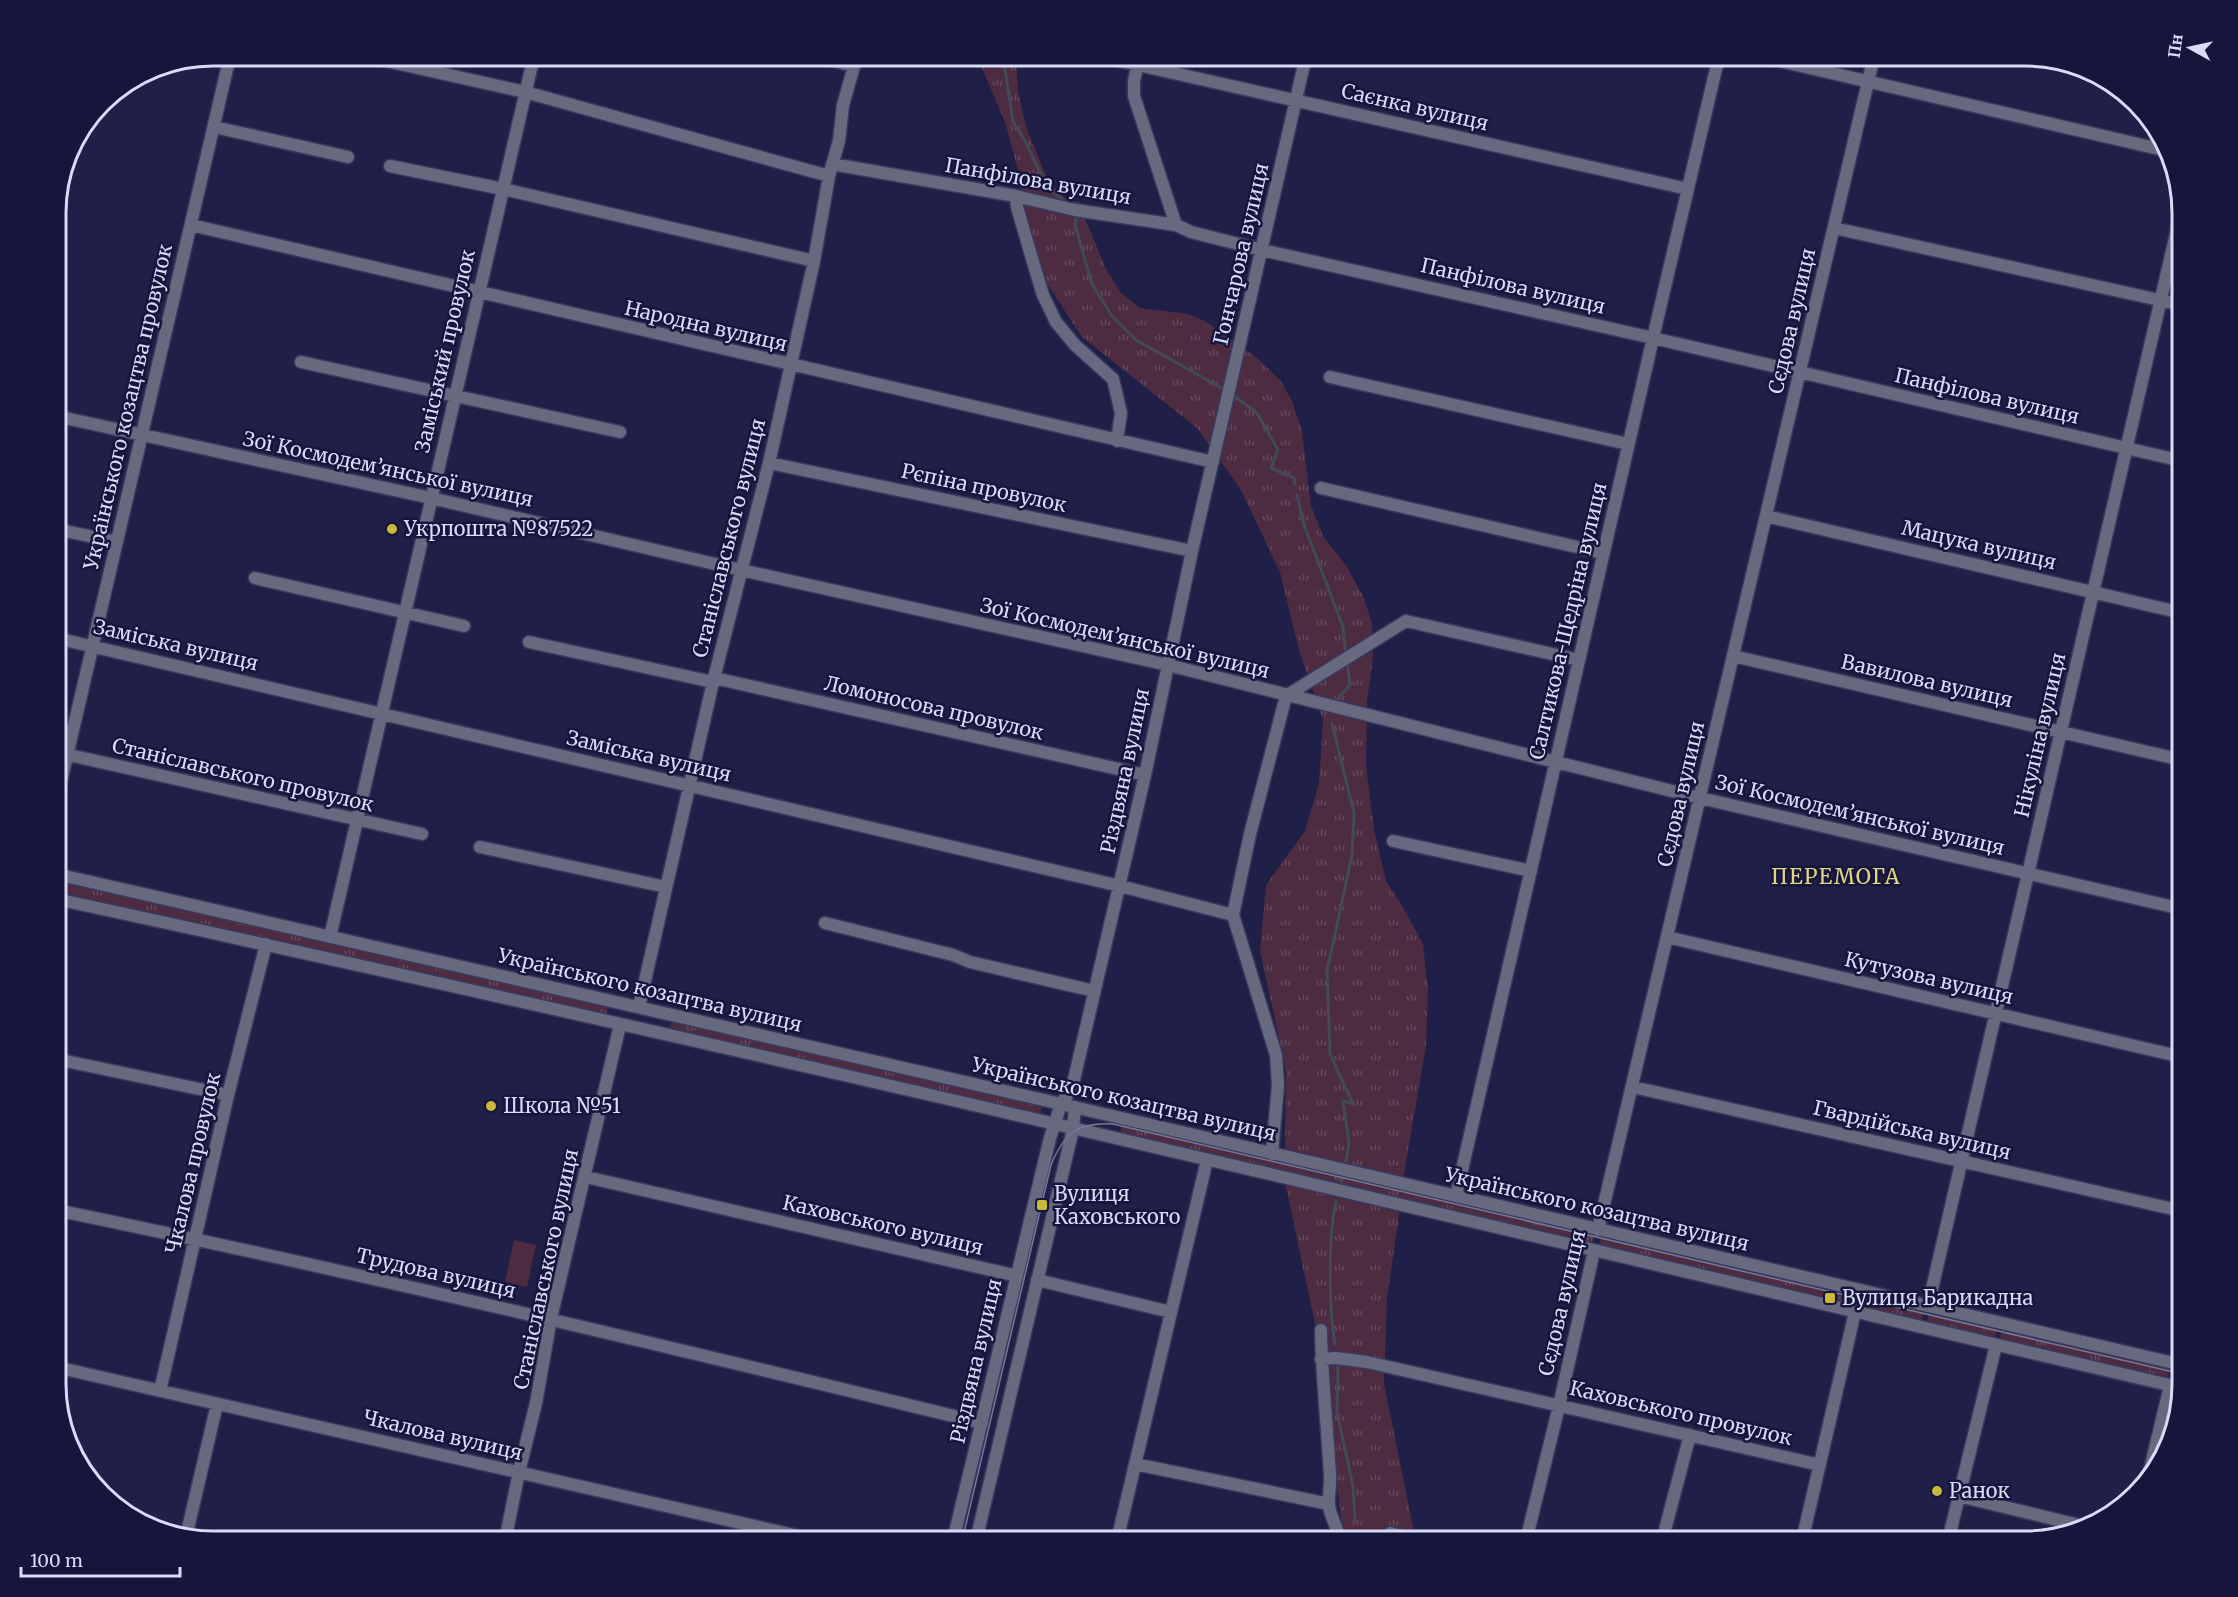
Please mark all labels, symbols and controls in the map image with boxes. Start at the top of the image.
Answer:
north arrow [2160,18,2220,78]
text: Пн [2164,33,2187,59]
street label: Саєнка вулиця [1339,77,1491,136]
street label: Панфілова вулиця [943,152,1133,209]
street label: Гончарова вулиця [1207,160,1274,347]
street label: Українського козацтва провулок [78,241,177,573]
street label: Сєдова вулиця [1763,246,1820,396]
street label: Заміський провулок [409,247,480,455]
street label: Панфілова вулиця [1418,252,1608,319]
street label: Народна вулиця [622,295,790,356]
street label: Панфілова вулиця [1892,362,2082,429]
street label: Станіславського вулиця [687,416,770,660]
street label: Зої Космодем’янської вулиця [241,426,536,512]
street label: Рєпіна провулок [899,458,1069,517]
street label: Салтикова-Щедріна вулиця [1523,480,1612,762]
street label: Мацука вулиця [1899,515,2059,574]
place label: Укрпошта №87522 [403,516,593,541]
marker: Укрпошта №87522 [385,522,399,536]
street label: Зої Космодем’янської вулиця [978,592,1272,683]
street label: Заміська вулиця [91,613,261,676]
street label: Вавилова вулиця [1839,649,2015,712]
street label: Нікуліна вулиця [2008,650,2071,820]
street label: Ломоносова провулок [822,670,1046,745]
street label: Різдвяна вулиця [1095,686,1154,856]
street label: Сєдова вулиця [1652,719,1709,869]
street label: Заміська вулиця [564,724,734,787]
street label: Станіславського провулок [110,732,377,817]
street label: Зої Космодем’янської вулиця [1713,769,2007,860]
district label: ПЕРЕМОГА [1771,863,1901,890]
street label: Українського козацтва вулиця [495,942,805,1037]
street label: Кутузова вулиця [1842,946,2016,1009]
street label: Українського козацтва вулиця [969,1051,1279,1146]
street label: Чкалова провулок [160,1070,226,1256]
place label: Школа №51 [503,1093,621,1118]
street label: Гвардійська вулиця [1811,1095,2014,1164]
marker: Школа №51 [484,1099,498,1113]
street label: Станіславського вулиця [508,1146,583,1391]
street label: Українського козацтва вулиця [1442,1161,1752,1256]
place label: Вулиця Каховського [1054,1181,1181,1229]
street label: Каховського вулиця [780,1189,986,1260]
marker: Вулиця Каховського [1035,1198,1049,1212]
street label: Сєдова вулиця [1533,1228,1590,1378]
street label: Трудова вулиця [354,1242,518,1303]
street label: Різдвяна вулиця [944,1276,1007,1446]
place label: Вулиця Барикадна [1842,1285,2034,1310]
marker: Вулиця Барикадна [1823,1291,1837,1305]
street label: Каховського провулок [1567,1375,1795,1450]
street label: Чкалова вулиця [361,1404,525,1465]
place label: Ранок [1949,1478,2010,1503]
marker: Ранок [1930,1484,1944,1498]
scale bar [21,1540,180,1578]
text: 100 m [30,1549,83,1572]

